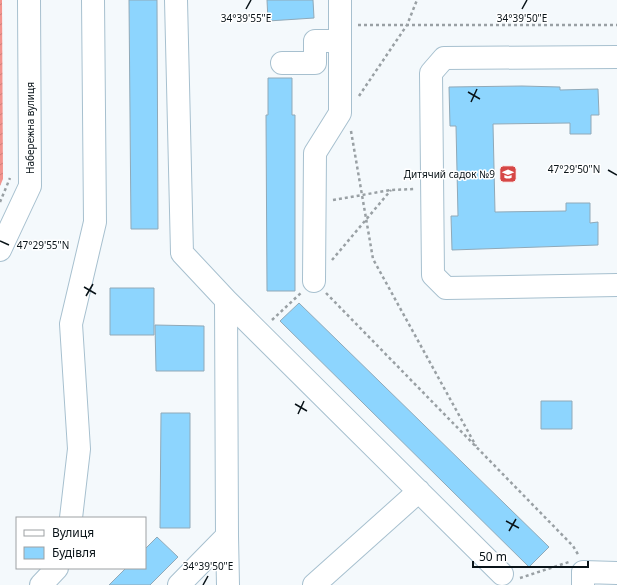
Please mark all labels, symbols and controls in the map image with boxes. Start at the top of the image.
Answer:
text: 34°39'55"E [221,11,271,25]
text: 34°39'50"E [497,11,547,25]
street label: Набережна вулиця [23,82,37,174]
text: 47°29'50"N [548,162,600,176]
school or university icon: Дитячий садок №9 [498,164,518,184]
place label: Дитячий садок №9 [404,167,495,181]
text: 47°29'55"N [17,238,69,252]
legend [16,517,146,569]
text: Вулиця [52,524,94,541]
scale bar [473,543,588,569]
text: Будівля [52,544,96,561]
text: 50 m [479,548,507,565]
text: 34°39'50"E [183,559,233,573]

